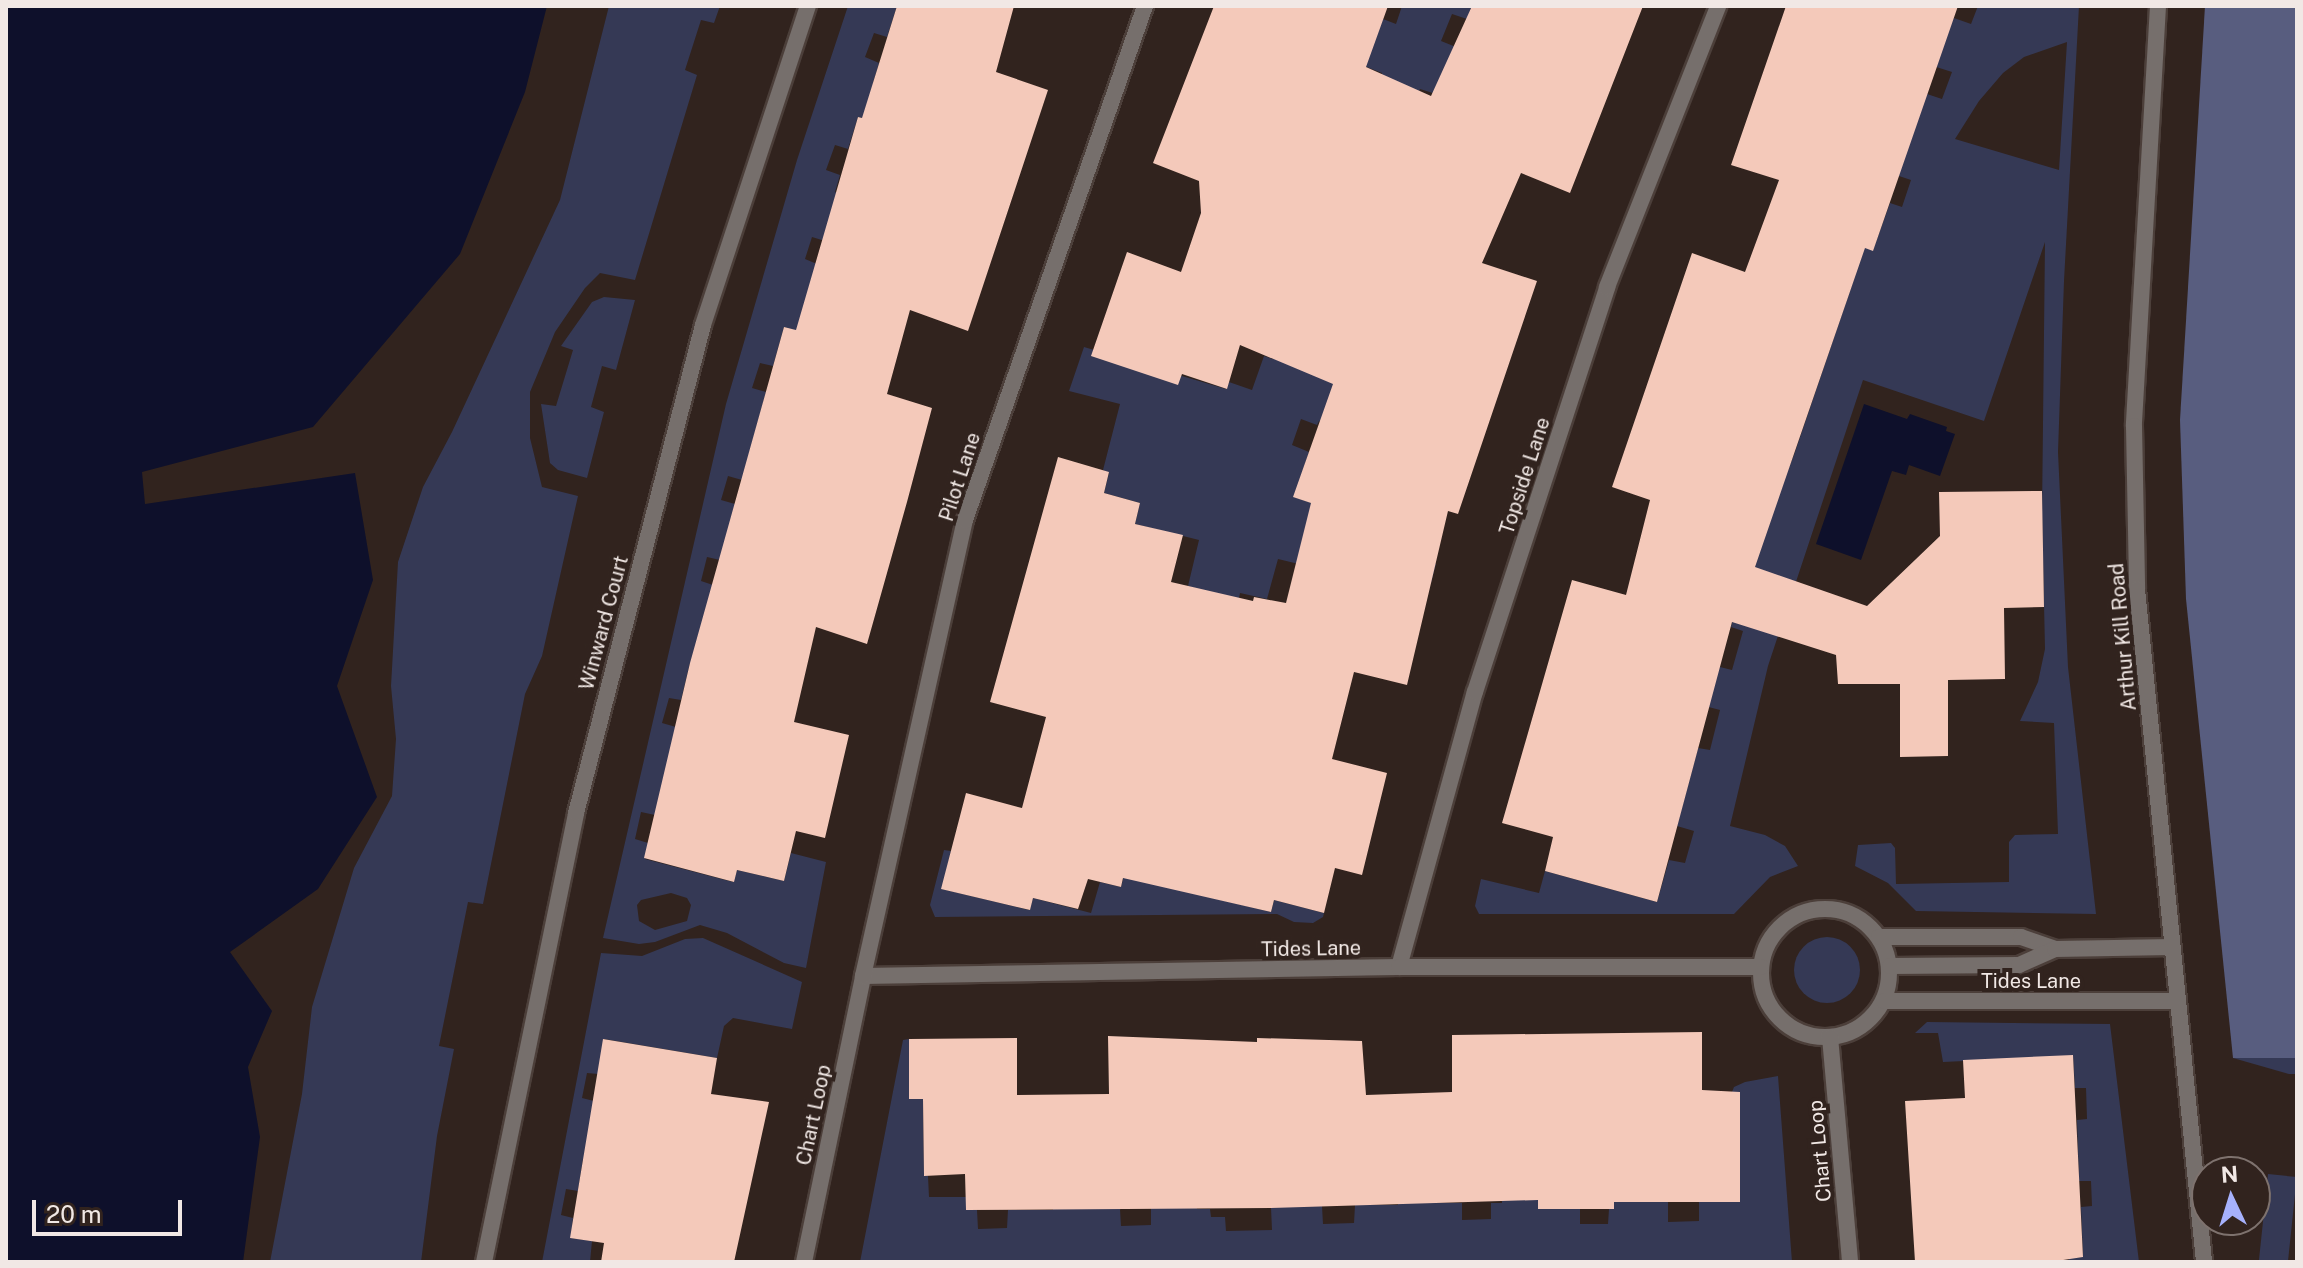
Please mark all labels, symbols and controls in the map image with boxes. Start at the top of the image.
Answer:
street label: Topside Lane [1495,414,1555,538]
street label: Pilot Lane [934,430,986,524]
street label: Winward Court [575,553,633,693]
street label: Arthur Kill Road [2105,562,2141,712]
street label: Tides Lane [1261,936,1361,962]
street label: Tides Lane [1981,969,2081,993]
street label: Chart Loop [792,1063,836,1167]
street label: Chart Loop [1804,1099,1836,1203]
north arrow [2191,1156,2271,1236]
text: N [2220,1160,2239,1188]
scale bar [36,1184,186,1234]
text: 20 m [46,1200,102,1228]

